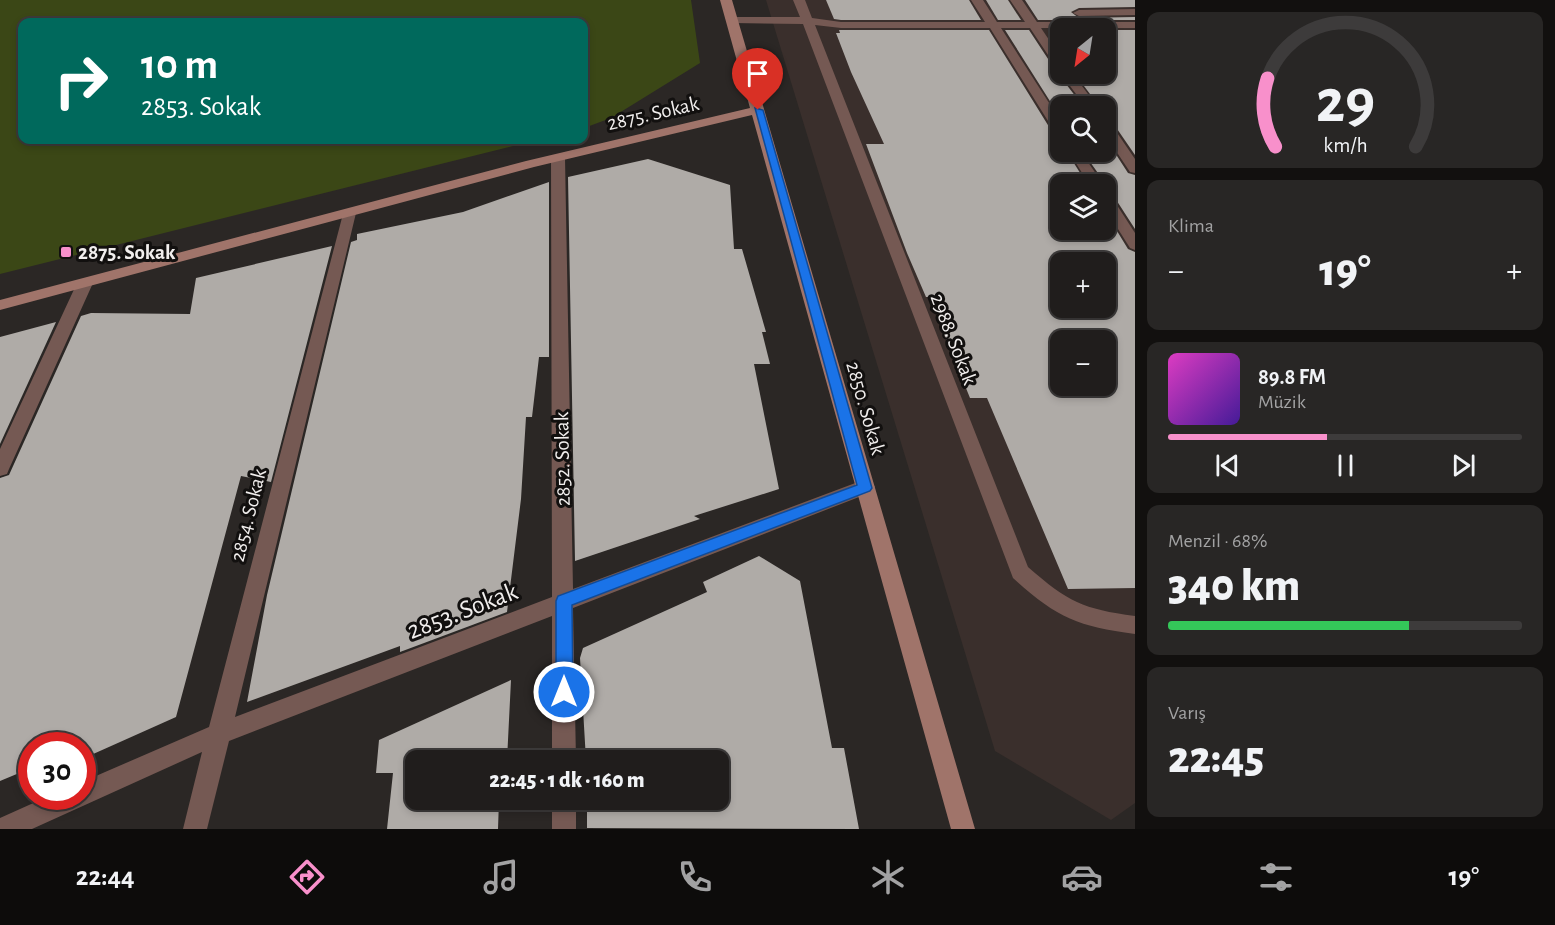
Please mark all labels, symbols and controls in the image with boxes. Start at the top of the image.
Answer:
north arrow [1050,18,1116,84]
map controls [1050,18,1116,396]
icon: right [42,42,120,120]
text: 10 m [141,44,218,86]
pin [732,48,783,110]
icon: arrive [741,57,774,90]
text: 29 [1315,71,1375,133]
text: 2853. Sokak [141,93,261,120]
street label: 2875. Sokak [605,93,701,134]
button: search [1050,96,1116,162]
text: km/h [1323,135,1367,156]
button: layers [1050,174,1116,240]
text: Klima [1168,216,1214,236]
place label: 2875. Sokak [78,242,176,263]
marker: 2875. Sokak [59,245,73,259]
text: 19° [1319,249,1371,294]
button: + [1050,252,1116,318]
text: − [1168,255,1184,288]
text: + [1506,255,1522,288]
street label: 2988. Sokak [927,291,981,388]
button: − [1050,330,1116,396]
street label: 2850. Sokak [842,359,889,458]
text: 89.8 FM [1258,366,1326,388]
text: Müzik [1258,392,1306,412]
street label: 2852. Sokak [551,411,574,506]
icon: previous [1211,449,1244,482]
icon: pause [1329,449,1362,482]
icon: next [1447,449,1480,482]
street label: 2854. Sokak [227,466,270,564]
text: Menzil · 68% [1168,531,1267,551]
text: 340 km [1168,564,1300,609]
street label: 2853. Sokak [404,578,521,644]
position arrow [532,660,596,724]
text: Varış [1168,703,1206,723]
speed limit sign: 30 [18,732,96,810]
text: 22:45 [1168,736,1264,781]
text: 22:45 · 1 dk · 160 m [489,769,645,791]
icon: directions [286,856,328,898]
icon: music [480,856,522,898]
icon: phone [674,856,716,898]
icon: climate [867,856,909,898]
icon: car [1061,856,1103,898]
icon: filters [1255,856,1297,898]
text: 22:44 [76,863,135,890]
text: 19° [1448,863,1479,890]

